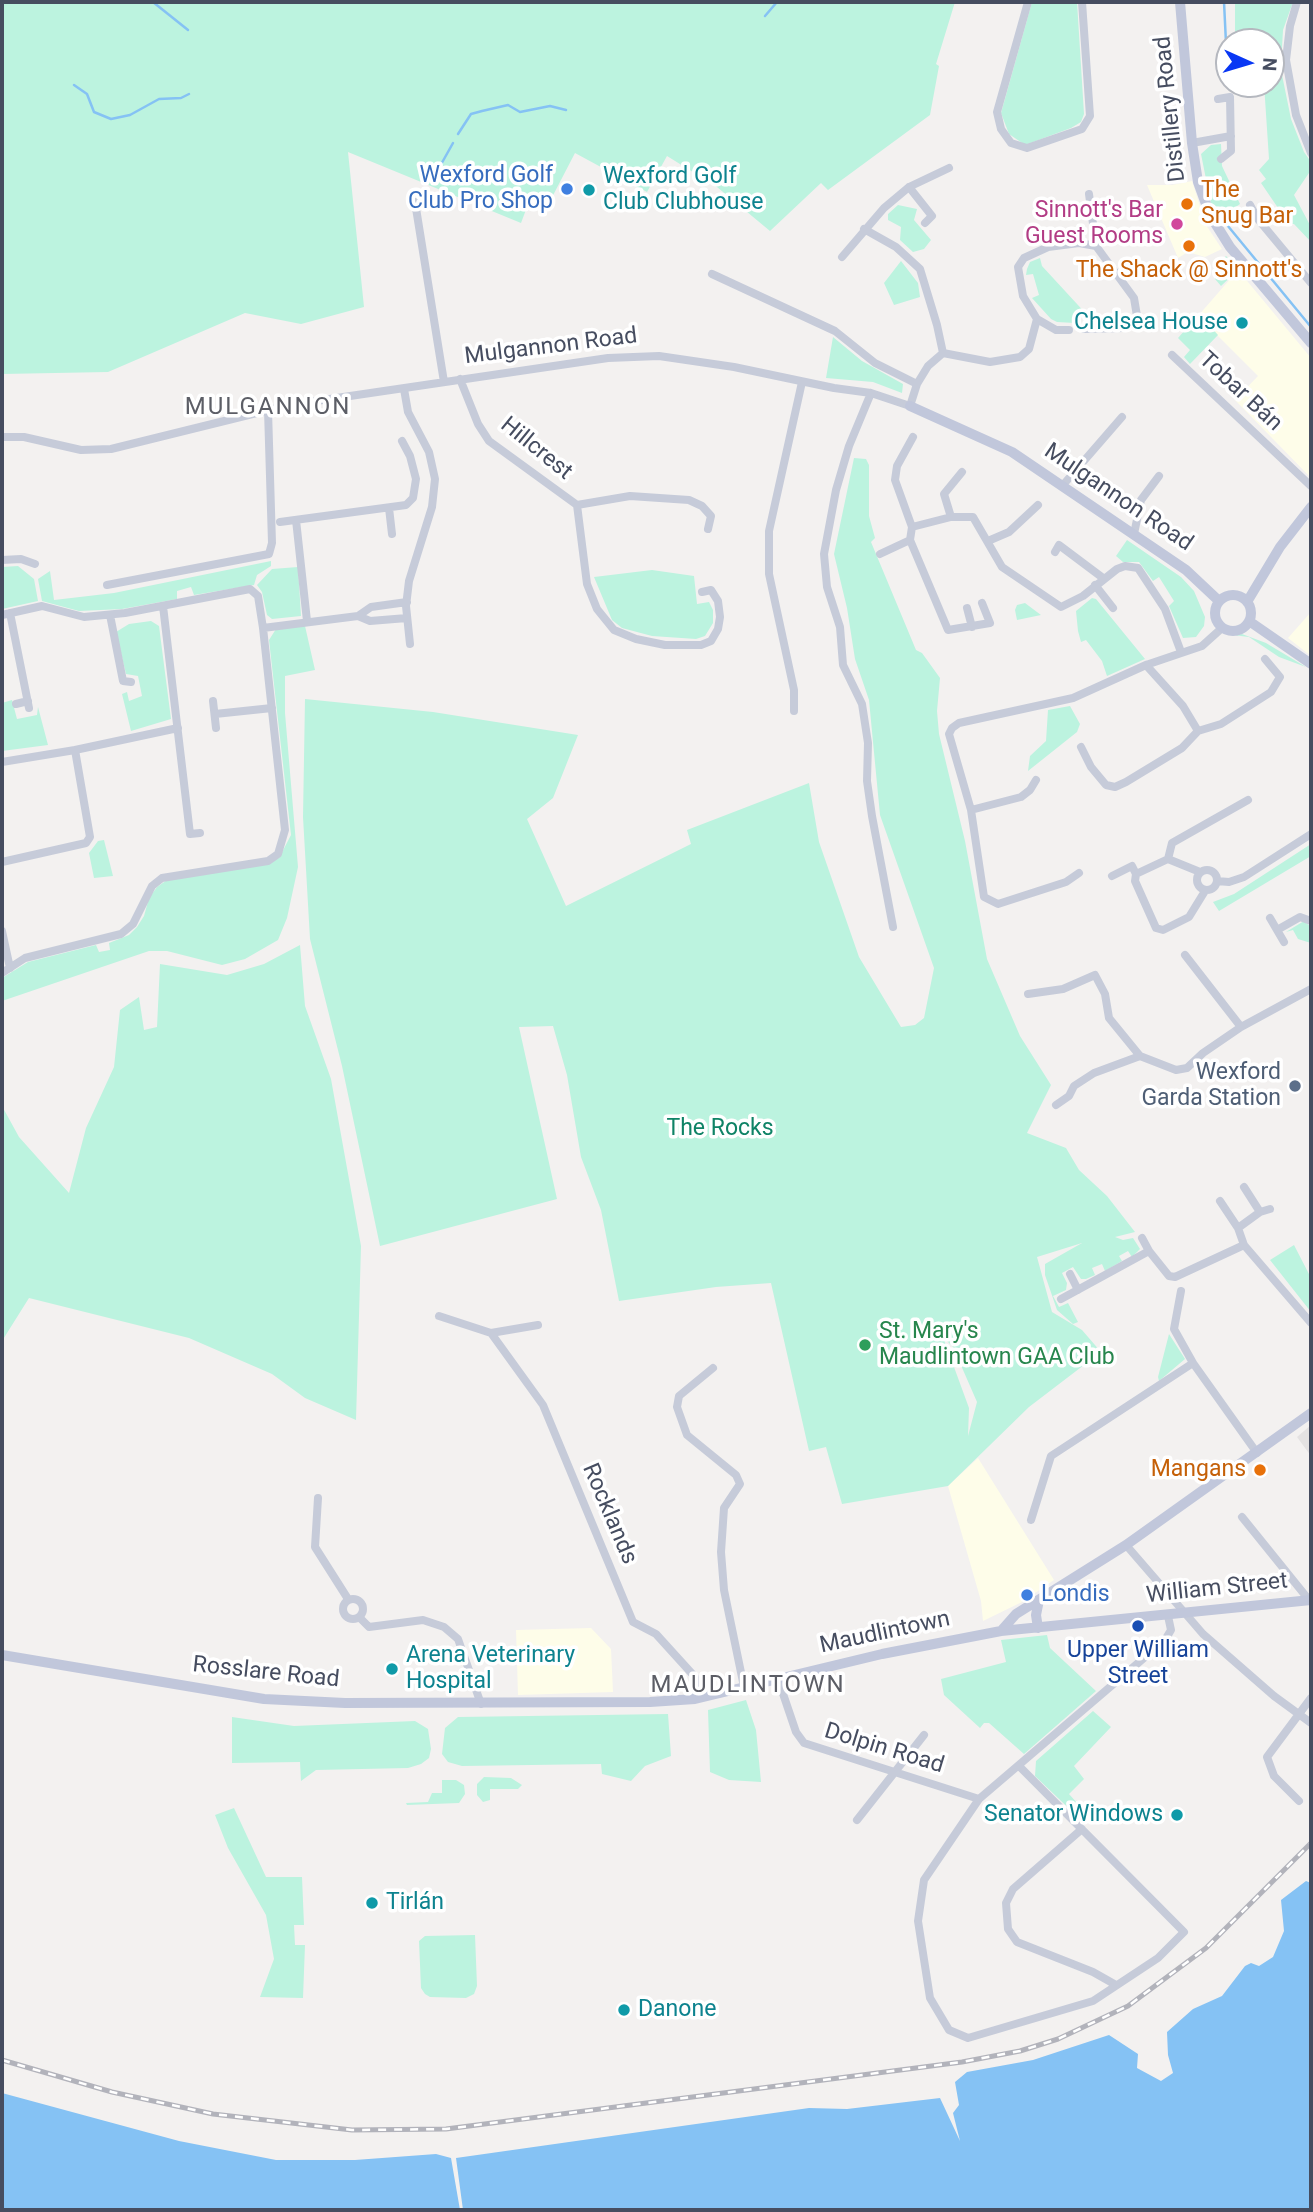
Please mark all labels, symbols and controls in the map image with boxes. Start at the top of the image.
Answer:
north arrow [1215,28,1285,98]
street label: Distillery Road [1150,35,1192,183]
text: N [1258,57,1281,72]
place label: Wexford Golf Club Pro Shop [408,162,553,216]
place label: Wexford Golf Club Clubhouse [603,163,764,217]
place label: The Snug Bar [1201,177,1293,231]
marker: Wexford Golf Club Pro Shop [559,181,575,197]
marker: Wexford Golf Club Clubhouse [581,182,597,198]
marker: The Snug Bar [1179,196,1195,212]
place label: Sinnott's Bar Guest Rooms [1025,197,1163,251]
marker: Sinnott's Bar Guest Rooms [1169,216,1185,232]
marker: The Shack @ Sinnott's [1181,238,1197,254]
place label: The Shack @ Sinnott's [1076,257,1302,285]
place label: Chelsea House [1074,309,1228,337]
marker: Chelsea House [1234,315,1250,331]
street label: Mulgannon Road [463,323,639,371]
street label: Tobar Bán [1192,346,1288,438]
district label: MULGANNON [186,394,350,422]
street label: Hillcrest [495,412,577,486]
street label: Mulgannon Road [1038,438,1198,558]
place label: Wexford Garda Station [1141,1059,1281,1113]
marker: Wexford Garda Station [1287,1078,1303,1094]
park label: The Rocks [666,1115,774,1143]
place label: St. Mary's Maudlintown GAA Club [879,1318,1115,1372]
marker: St. Mary's Maudlintown GAA Club [857,1337,873,1353]
place label: Mangans [1151,1456,1246,1484]
street label: Rocklands [575,1460,643,1568]
marker: Mangans [1252,1462,1268,1478]
street label: William Street [1145,1568,1289,1610]
place label: Londis [1041,1581,1110,1609]
marker: Londis [1019,1587,1035,1603]
street label: Maudlintown [817,1606,953,1660]
marker: Upper William Street [1130,1618,1146,1634]
place label: Upper William Street [1067,1637,1209,1691]
place label: Arena Veterinary Hospital [406,1642,575,1696]
street label: Rosslare Road [191,1652,341,1694]
marker: Arena Veterinary Hospital [384,1661,400,1677]
district label: MAUDLINTOWN [652,1672,844,1700]
street label: Dolpin Road [821,1718,947,1780]
place label: Senator Windows [984,1801,1163,1829]
marker: Senator Windows [1169,1807,1185,1823]
place label: Tirlán [386,1889,444,1917]
marker: Tirlán [364,1895,380,1911]
place label: Danone [638,1996,716,2024]
marker: Danone [616,2002,632,2018]

